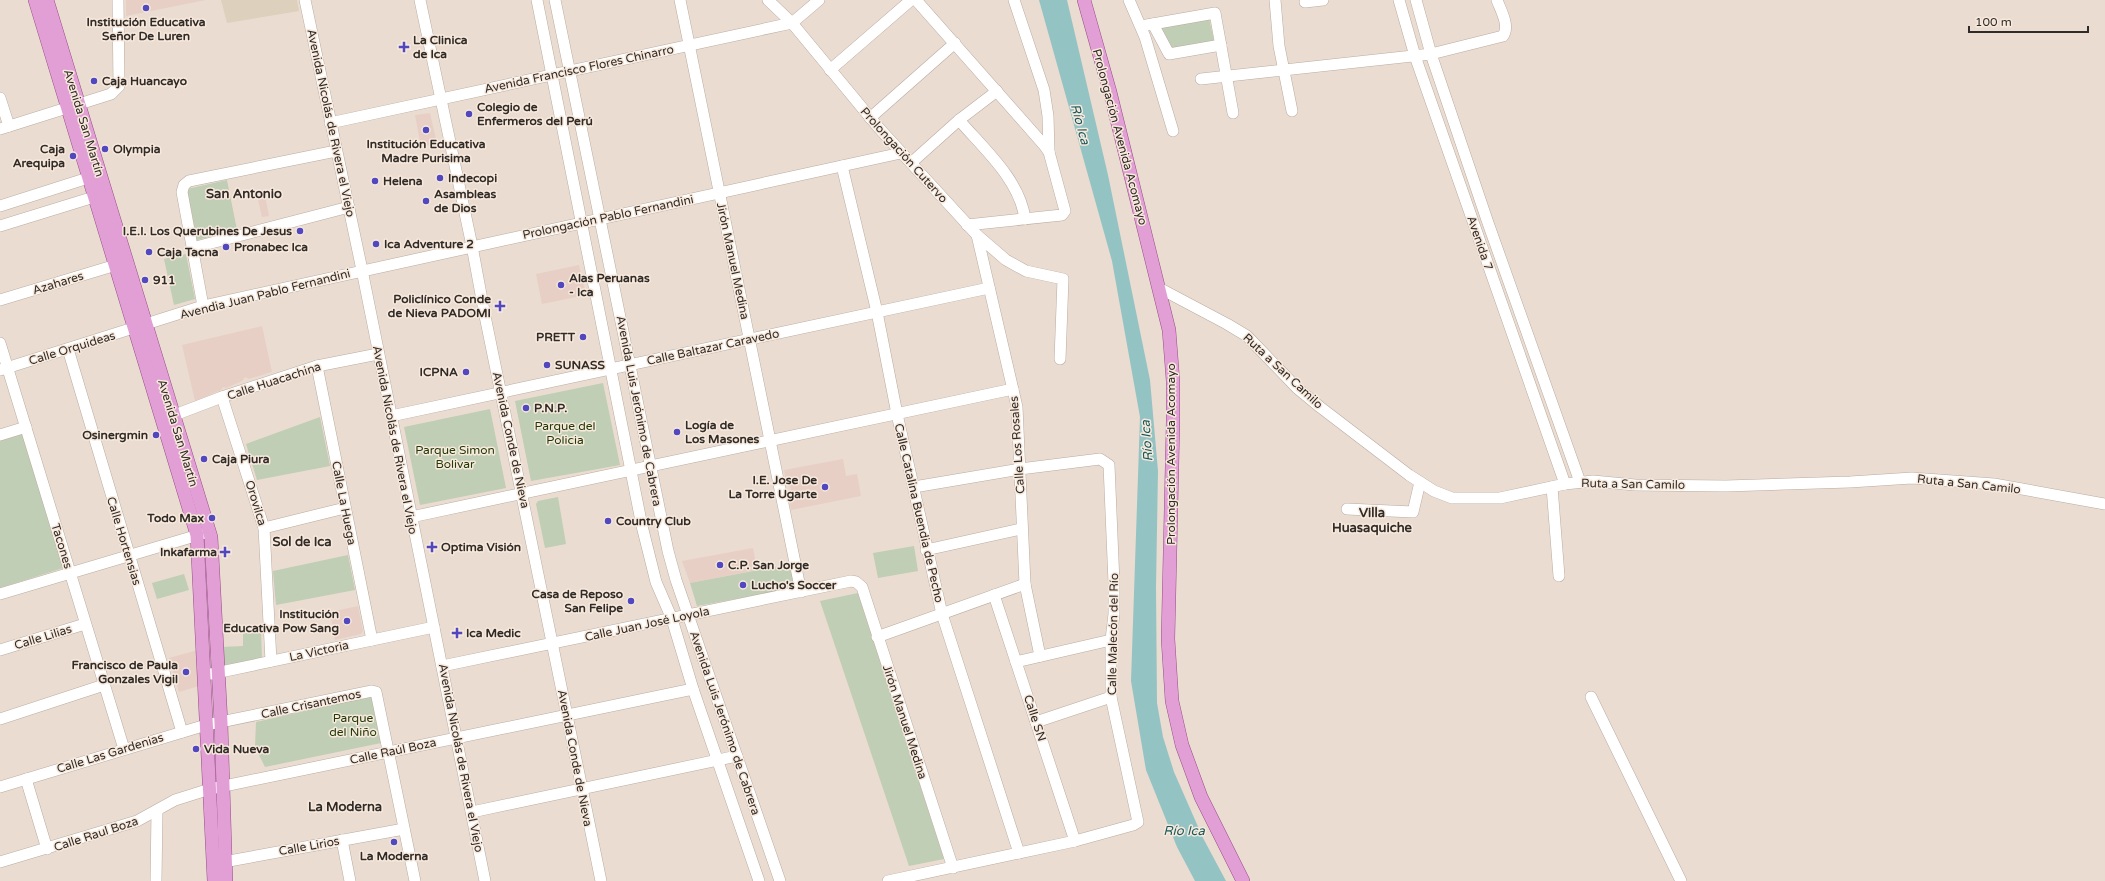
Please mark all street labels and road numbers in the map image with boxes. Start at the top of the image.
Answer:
street label: Avenida Nicolás de Rivera el Viejo [304,28,358,218]
street label: Avenida Francisco Flores Chinarro [483,42,675,96]
street label: Prolongación Avenida Acomayo [1090,47,1150,227]
street label: Avenida San Martín [61,68,107,178]
street label: Prolongación Cutervo [857,104,951,206]
street label: Prolongación Pablo Fernandini [521,192,695,242]
street label: Jirón Manuel Medina [714,201,752,321]
street label: Avenida 7 [1464,214,1496,272]
street label: Avendia Juan Pablo Fernandini [178,266,352,322]
street label: Azahares [31,269,85,297]
street label: Avenida Luis Jerónimo de Cabrera [614,314,664,508]
street label: Calle Baltazar Caravedo [645,326,781,368]
street label: Calle Orquideas [27,328,117,368]
street label: Ruta a San Camilo [1240,330,1326,412]
street label: Avenida Nicolás de Rivera el Viejo [370,344,420,536]
street label: Calle Huacachina [225,359,323,403]
street label: Prolongación Avenida Acomayo [1164,363,1178,545]
street label: Avenida Conde de Nieva [490,370,532,510]
street label: Avenida San Martín [155,378,201,488]
street label: Calle Los Rosales [1007,395,1027,494]
street label: Calle Catalina Buendia de Pecho [892,422,946,604]
street label: Calle La Huega [329,460,359,546]
street label: Ruta a San Camilo [1916,472,2022,496]
street label: Ruta a San Camilo [1581,476,1685,492]
street label: Orovilca [242,479,270,527]
street label: Calle Hortensias [104,495,144,587]
street label: Tacones [48,522,76,571]
street label: Calle Malecón del Río [1105,573,1121,695]
street label: Calle Juan José Loyola [583,604,711,644]
street label: Calle Lilias [13,622,74,652]
street label: Avenida Luis Jerónimo de Cabrera [687,629,763,817]
street label: La Victoria [288,638,350,664]
street label: Avenida Nicolás de Rivera el Viejo [436,662,486,854]
street label: Jirón Manuel Medina [880,663,930,781]
street label: Calle Crisantemos [260,687,362,721]
street label: Avenida Conde de Nieva [555,688,595,828]
street label: Calle SN [1021,693,1049,743]
street label: Calle Las Gardenias [55,730,165,776]
street label: Calle Raúl Boza [349,735,437,767]
street label: Calle Raul Boza [52,814,140,854]
street label: Calle Lirios [277,834,341,858]

